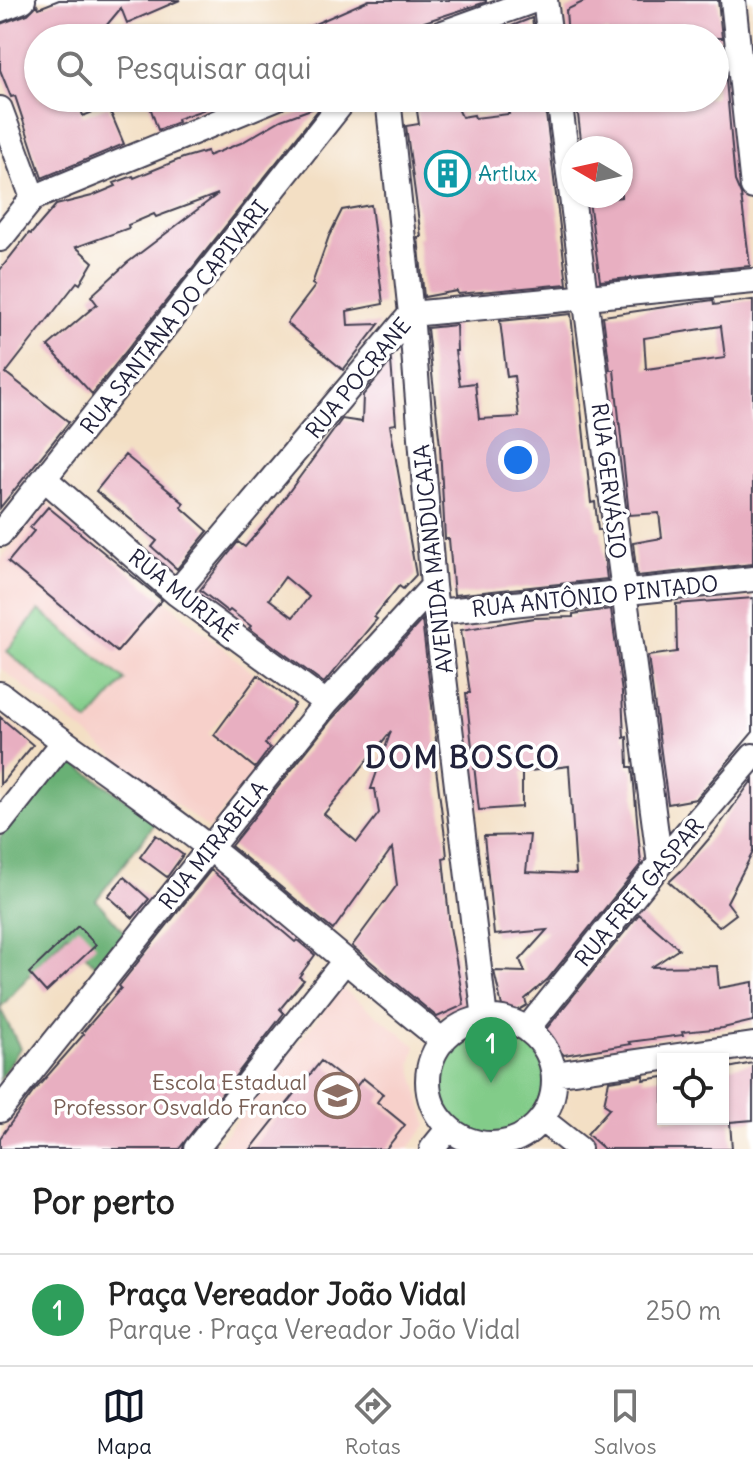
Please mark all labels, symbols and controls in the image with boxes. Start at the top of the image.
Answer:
search box [24,24,729,112]
icon: search [52,46,96,90]
text: Pesquisar aqui [116,49,312,87]
north arrow [561,136,633,208]
building icon: Artlux [423,149,471,197]
place label: Artlux [478,159,537,187]
street label: RUA SANTANA DO CAPIVARI [74,194,274,440]
street label: RUA POCRANE [299,312,417,444]
street label: RUA GERVÁSIO [586,401,632,561]
your location [498,440,538,480]
street label: AVENIDA MANDUCAIA [407,443,459,675]
street label: RUA MURIAÉ [123,543,243,647]
street label: RUA ANTÔNIO PINTADO [470,569,720,623]
district label: DOM BOSCO [365,738,561,776]
street label: RUA MIRABELA [153,775,273,915]
street label: RUA FREI GASPAR [569,812,709,972]
pin: 1 [465,1017,517,1083]
map controls [657,1053,729,1125]
button: locate [657,1053,729,1125]
place label: Escola Estadual Professor Osvaldo Franco [53,1068,307,1121]
school or university icon: Escola Estadual Professor Osvaldo Franco [314,1071,362,1119]
text: Por perto [32,1180,175,1223]
text: Praça Vereador João Vidal [108,1275,466,1313]
text: 1 [53,1294,63,1327]
text: 250 m [646,1294,721,1327]
text: Parque · Praça Vereador João Vidal [108,1313,520,1346]
tab: Mapa [96,1384,152,1460]
tab: Rotas [345,1384,401,1460]
tab: Salvos [594,1384,657,1460]

